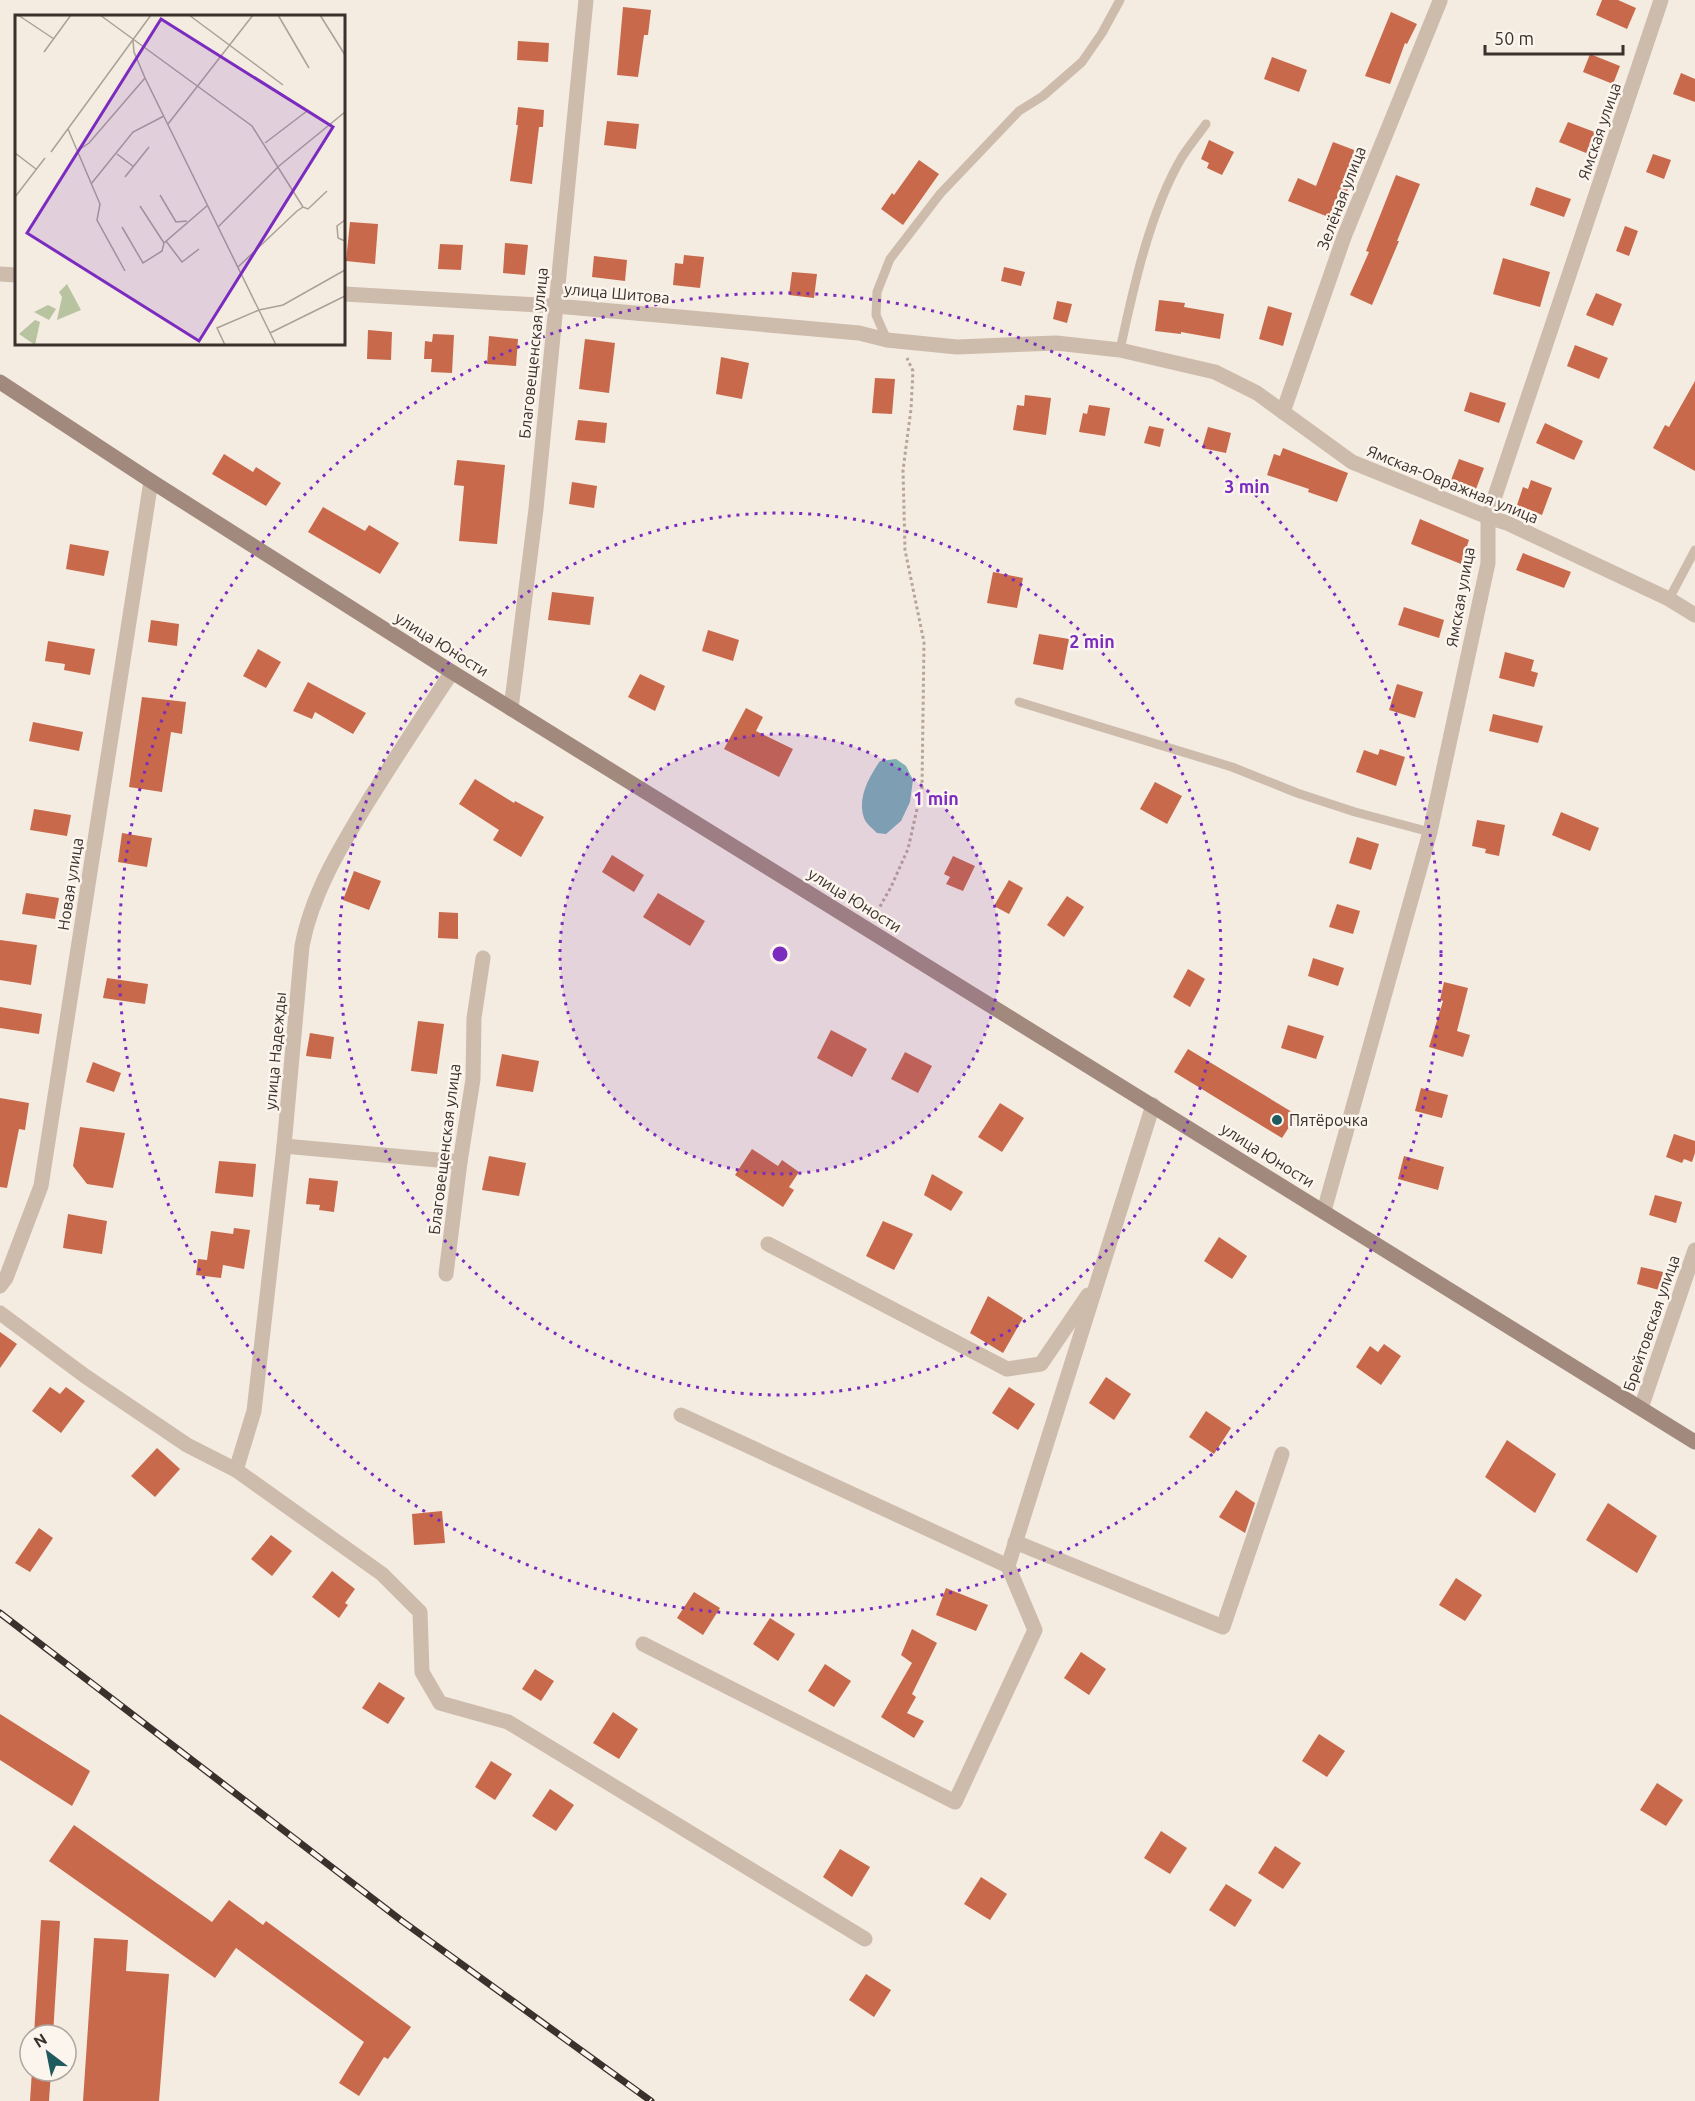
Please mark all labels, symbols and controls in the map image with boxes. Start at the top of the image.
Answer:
inset map [15,15,345,345]
scale bar [1485,18,1623,56]
text: 50 m [1494,28,1534,48]
street label: Ямская улица [1574,80,1624,182]
street label: Зелёная улица [1313,144,1369,252]
street label: Благовещенская улица [515,266,551,440]
street label: улица Шитова [563,279,671,307]
street label: Ямская-Овражная улица [1365,441,1541,527]
text: 3 min [1224,476,1270,496]
street label: Ямская улица [1442,545,1478,649]
street label: улица Юности [392,608,492,680]
text: 2 min [1069,631,1115,651]
text: 1 min [913,788,959,808]
street label: Новая улица [54,836,86,932]
street label: улица Юности [805,864,905,936]
centre of rings [770,944,790,964]
street label: улица Надежды [261,991,289,1111]
street label: Благовещенская улица [425,1062,463,1236]
place label: Пятёрочка [1289,1111,1368,1129]
marker: Пятёрочка [1270,1113,1284,1127]
street label: улица Юности [1218,1119,1318,1191]
street label: Брейтовская улица [1619,1253,1683,1393]
north arrow [18,2023,78,2083]
text: N [30,2029,50,2051]

